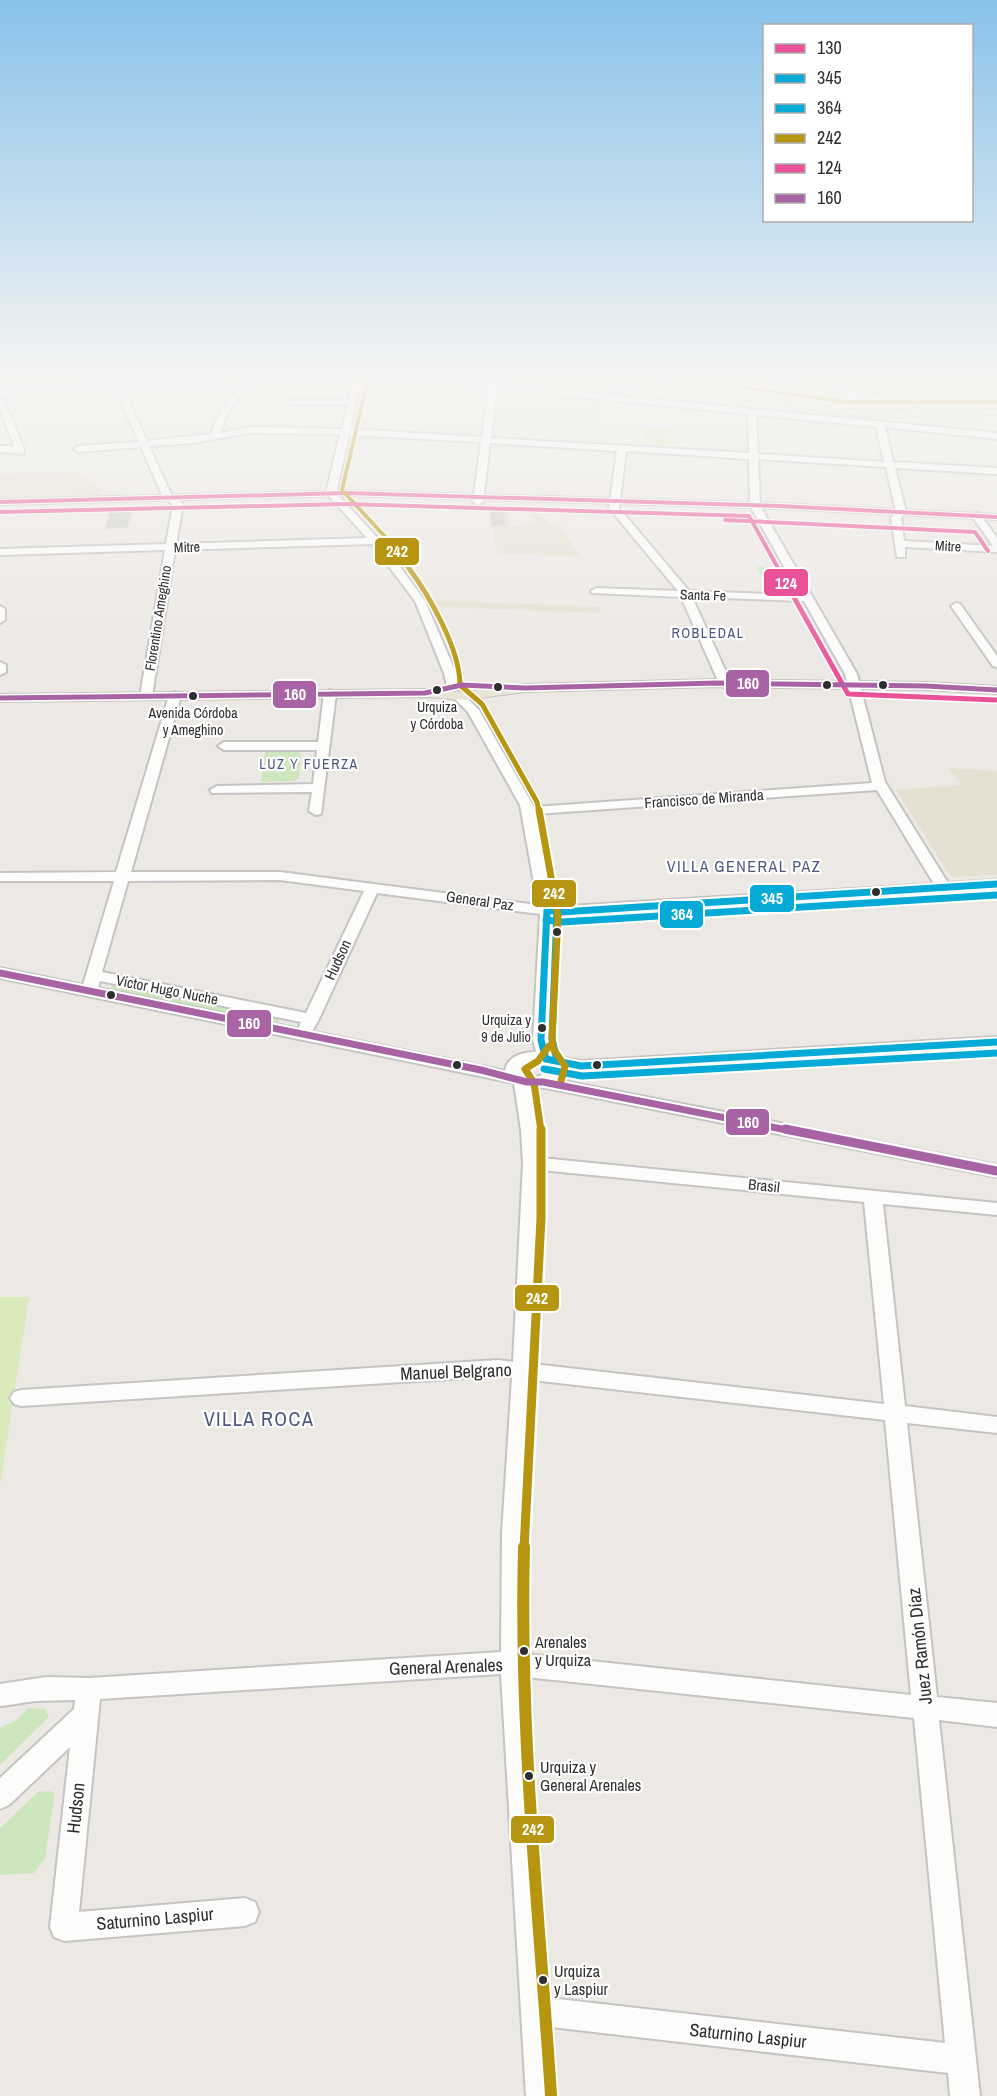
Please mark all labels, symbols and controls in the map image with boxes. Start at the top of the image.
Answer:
legend [763,24,973,222]
text: 130 [817,35,842,60]
text: 345 [817,65,842,90]
text: 364 [817,95,842,120]
text: 242 [817,125,842,150]
text: 124 [817,155,842,180]
text: 160 [817,185,842,210]
street label: Mitre [934,536,962,556]
line badge: 242 [374,537,420,566]
street label: Mitre [174,538,200,556]
text: 242 [386,540,408,562]
street label: Florentino Ameghino [141,564,175,672]
line badge: 124 [763,568,809,597]
text: 124 [775,572,798,594]
street label: Santa Fe [680,585,726,605]
district label: ROBLEDAL [671,624,745,642]
line badge: 160 [725,669,770,698]
text: 160 [737,672,759,694]
unlabelled marker [821,679,833,691]
unlabelled marker [877,679,889,691]
line badge: 160 [272,680,317,709]
unlabelled marker [492,681,504,693]
text: 160 [284,683,306,705]
marker: Urquiza y Córdoba [431,684,443,696]
marker: Avenida Córdoba y Ameghino [187,690,199,702]
place label: Urquiza y Córdoba [411,698,464,733]
place label: Avenida Córdoba y Ameghino [147,704,238,739]
district label: LUZ Y FUERZA [259,755,359,773]
street label: Francisco de Miranda [644,784,765,813]
district label: VILLA GENERAL PAZ [667,855,821,877]
line badge: 242 [531,879,577,908]
text: 242 [543,882,565,904]
line badge: 345 [749,884,795,913]
street label: General Paz [445,885,515,916]
unlabelled marker [870,886,882,898]
text: 345 [761,887,783,909]
line badge: 364 [659,900,704,929]
text: 364 [671,903,694,925]
unlabelled marker [551,926,563,938]
street label: Hudson [319,936,356,983]
street label: Víctor Hugo Nuche [114,969,220,1010]
unlabelled marker [105,989,117,1001]
line badge: 160 [226,1009,272,1038]
place label: Urquiza y 9 de Julio [481,1011,531,1046]
text: 160 [238,1012,260,1034]
marker: Urquiza y 9 de Julio [536,1022,548,1034]
unlabelled marker [451,1059,463,1071]
unlabelled marker [591,1059,603,1071]
line badge: 160 [725,1108,770,1136]
text: 160 [737,1111,759,1133]
street label: Brasil [747,1173,781,1198]
line badge: 242 [514,1284,560,1312]
text: 242 [526,1287,548,1309]
street label: Manuel Belgrano [400,1357,512,1386]
district label: VILLA ROCA [204,1405,314,1432]
street label: Juez Ramón Díaz [901,1586,938,1706]
place label: Arenales y Urquiza [534,1631,592,1671]
marker: Arenales y Urquiza [518,1645,530,1657]
street label: General Arenales [389,1652,503,1681]
place label: Urquiza y General Arenales [540,1756,641,1796]
marker: Urquiza y General Arenales [523,1770,535,1782]
street label: Hudson [60,1781,91,1835]
line badge: 242 [510,1815,555,1844]
text: 242 [522,1818,544,1840]
street label: Saturnino Laspiur [95,1901,215,1936]
place label: Urquiza y Laspiur [554,1960,609,2000]
marker: Urquiza y Laspiur [537,1974,549,1986]
street label: Saturnino Laspiur [688,2017,808,2054]

